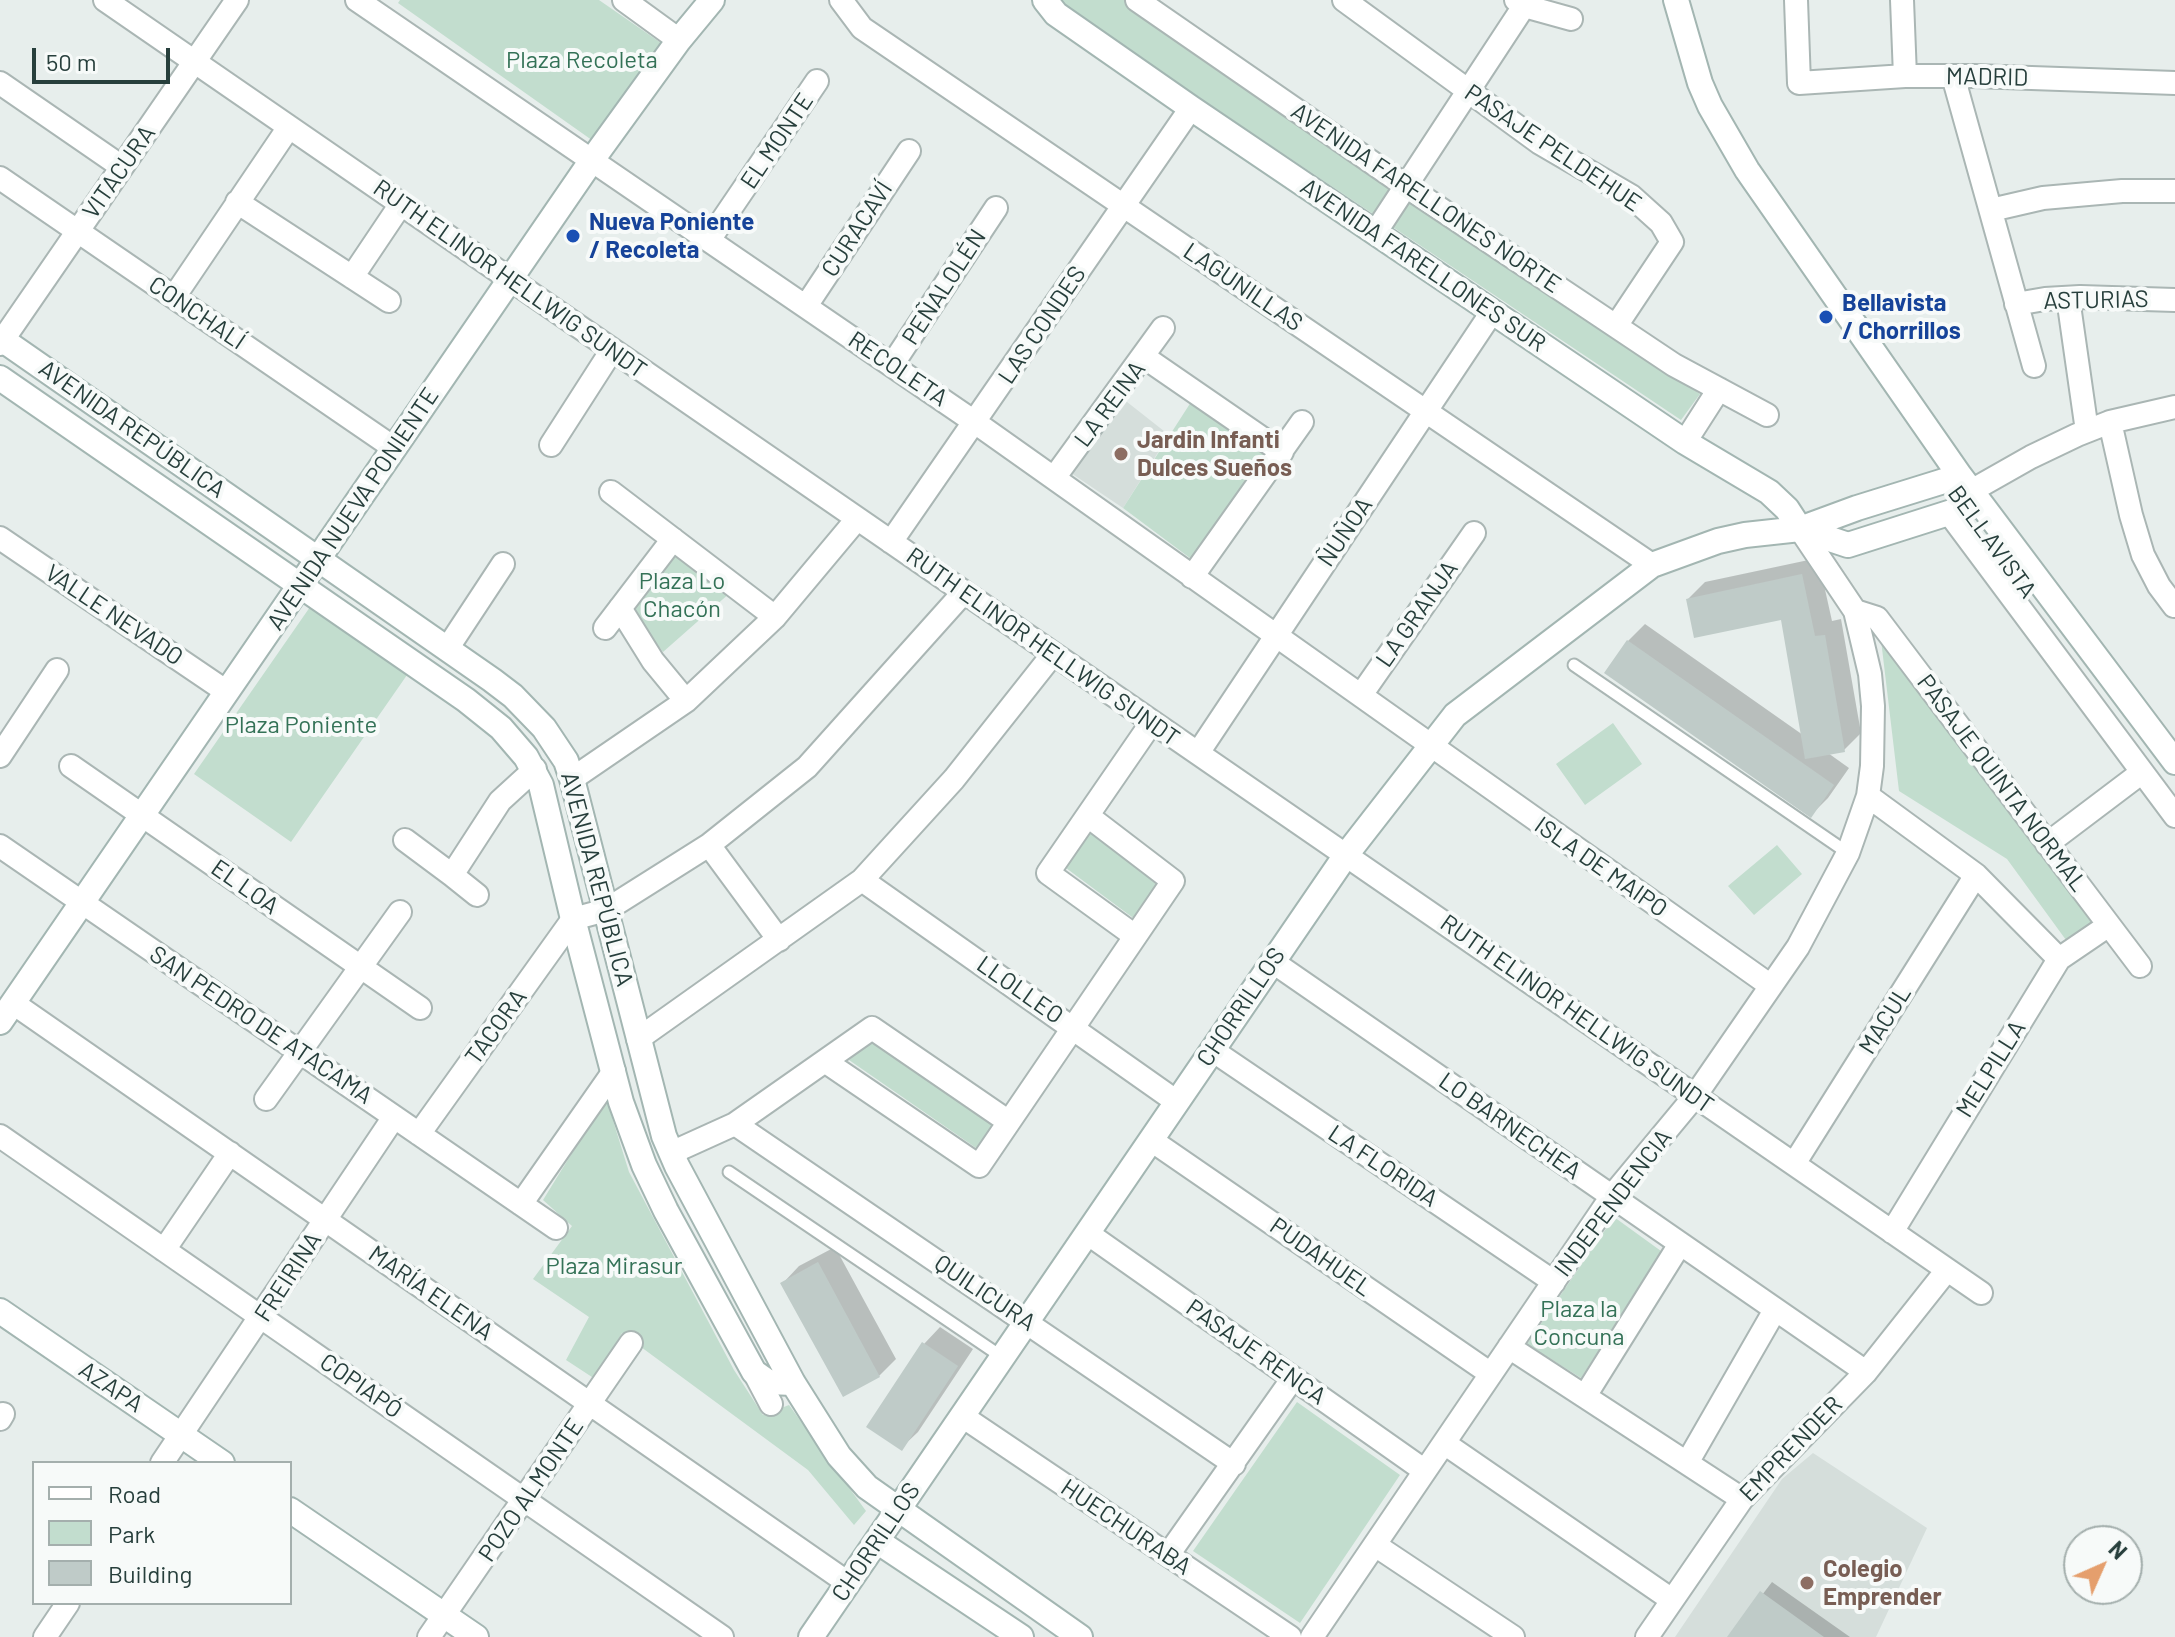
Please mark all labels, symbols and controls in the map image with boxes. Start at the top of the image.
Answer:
scale bar [36,32,174,82]
park label: Plaza Recoleta [506,46,658,74]
text: 50 m [46,47,97,76]
street label: MADRID [1946,62,2028,92]
street label: PASAJE PELDEHUE [1459,78,1647,218]
street label: EL MONTE [734,88,820,194]
street label: AVENIDA FARELLONES NORTE [1286,97,1566,299]
street label: VITACURA [76,120,162,224]
street label: AVENIDA FARELLONES SUR [1295,172,1551,358]
street label: RUTH ELINOR HELLWIG SUNDT [368,174,652,384]
street label: CURACAVÍ [815,176,899,282]
place label: Nueva Poniente / Recoleta [589,208,754,264]
street label: PEÑALOLÉN [896,224,992,350]
marker: Nueva Poniente / Recoleta [564,227,582,245]
street label: LAGUNILLAS [1178,237,1308,337]
street label: LAS CONDES [992,261,1092,389]
street label: CONCHALÍ [143,270,251,356]
street label: ASTURIAS [2043,285,2149,315]
place label: Bellavista / Chorrillos [1842,289,1961,345]
marker: Bellavista / Chorrillos [1817,308,1835,326]
street label: RECOLETA [843,325,953,413]
street label: AVENIDA REPÚBLICA [33,354,231,504]
street label: LA REINA [1068,355,1152,453]
street label: AVENIDA NUEVA PONIENTE [261,382,445,636]
place label: Jardin Infanti Dulces Sueños [1137,426,1292,482]
marker: Jardin Infanti Dulces Sueños [1112,445,1130,463]
street label: BELLAVISTA [1942,480,2042,604]
street label: ÑUÑOA [1311,492,1379,572]
street label: RUTH ELINOR HELLWIG SUNDT [901,542,1185,752]
street label: LA GRANJA [1370,555,1464,673]
street label: VALLE NEVADO [40,558,188,672]
park label: Plaza Lo Chacón [639,567,725,623]
street label: PASAJE QUINTA NORMAL [1911,669,2093,897]
park label: Plaza Poniente [225,711,377,739]
street label: AVENIDA REPÚBLICA [555,769,639,989]
street label: ISLA DE MAIPO [1529,811,1673,923]
street label: EL LOA [206,853,284,921]
street label: RUTH ELINOR HELLWIG SUNDT [1435,909,1719,1119]
street label: SAN PEDRO DE ATACAMA [144,940,378,1110]
street label: CHORRILLOS [1191,942,1291,1072]
street label: LLOLLEO [971,950,1069,1030]
street label: MACUL [1853,980,1917,1060]
street label: TACORA [459,984,533,1070]
street label: MELPILLA [1950,1015,2032,1123]
street label: LO BARNECHEA [1433,1066,1587,1186]
street label: LA FLORIDA [1323,1119,1443,1213]
street label: INDEPENDENCIA [1548,1124,1678,1282]
street label: PUDAHUEL [1264,1211,1378,1303]
street label: FREIRINA [248,1227,328,1327]
street label: MARÍA ELENA [363,1239,499,1347]
street label: QUILICURA [929,1249,1041,1337]
park label: Plaza Mirasur [545,1252,683,1280]
street label: PASAJE RENCA [1181,1293,1331,1411]
park label: Plaza la Concuna [1534,1295,1624,1351]
street label: COPIAPÓ [314,1347,408,1425]
street label: AZAPA [74,1355,148,1419]
street label: EMPRENDER [1734,1390,1848,1508]
street label: POZO ALMONTE [472,1413,590,1567]
legend [32,1461,292,1605]
street label: HUECHURABA [1055,1473,1197,1581]
street label: CHORRILLOS [826,1477,926,1607]
text: Road [108,1479,161,1508]
text: Park [108,1519,155,1548]
north arrow [2063,1525,2143,1605]
text: N [2104,1535,2133,1564]
place label: Colegio Emprender [1823,1555,1942,1611]
text: Building [108,1559,192,1588]
marker: Colegio Emprender [1798,1574,1816,1592]

